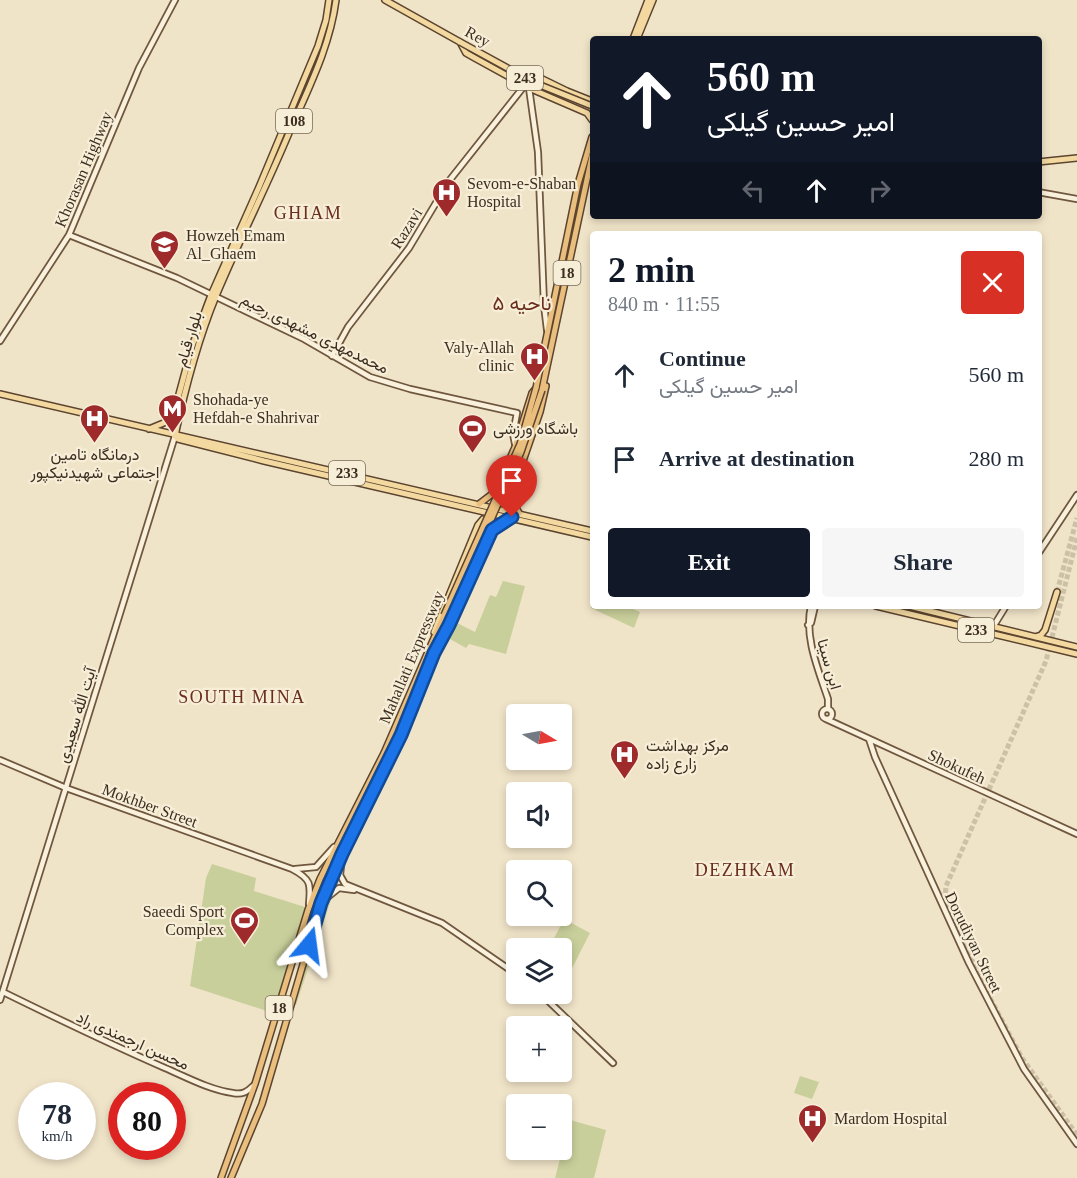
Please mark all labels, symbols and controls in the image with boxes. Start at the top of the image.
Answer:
street label: Rey [462,23,493,51]
text: 560 m [707,54,816,100]
icon: ahead [608,60,686,138]
road number: 243 [507,66,543,90]
text: امیر حسین گیلکی [707,107,895,137]
street label: Khorasan Highway [51,109,116,230]
road number: 108 [276,109,312,133]
icon: left [737,174,770,207]
icon: ahead [800,174,833,207]
icon: right [863,174,896,207]
place label: Sevom-e-Shaban Hospital [467,175,576,211]
hospital icon: Sevom-e-Shaban Hospital [430,176,462,218]
district label: GHIAM [274,203,342,223]
street label: Razavi [387,204,426,252]
place label: Howzeh Emam Al_Ghaem [186,227,286,262]
school or university icon: Howzeh Emam Al_Ghaem [149,228,181,270]
text: 2 min [608,250,695,290]
button: close [961,251,1024,314]
road number: 18 [554,261,580,285]
street label: محمدمهدی مشهدی رحیم [237,290,391,378]
district label: ناحیه ۵ [493,292,551,315]
text: 840 m · 11:55 [608,293,720,315]
street label: بلوار قیام [172,309,207,369]
place label: Valy-Allah clinic [444,339,514,374]
hospital icon: Valy-Allah clinic [519,340,551,382]
text: Continue [659,346,746,371]
icon: ahead [608,359,641,392]
text: 560 m [968,362,1024,387]
text: امیر حسین گیلکی [659,375,798,397]
place label: Shohada-ye Hefdah-e Shahrivar [193,391,319,426]
metro station icon: Shohada-ye Hefdah-e Shahrivar [156,392,188,434]
hospital icon: درمانگاه تامین اجتماعی شهیدنیکپور [79,402,111,444]
sports icon: باشگاه ورزشی [456,412,488,454]
place label: باشگاه ورزشی [493,420,578,439]
icon: arrive [608,443,641,476]
place label: درمانگاه تامین اجتماعی شهیدنیکپور [30,446,159,484]
text: Arrive at destination [659,446,855,471]
text: 280 m [968,446,1024,471]
pin [486,455,537,517]
road number: 233 [329,461,365,485]
icon: arrive [495,464,528,497]
button: Exit [608,528,810,597]
button: Share [822,528,1024,597]
street label: Mahallati Expressway [376,588,448,727]
road number: 233 [958,618,994,642]
street label: ابن سینا [812,637,845,692]
street label: آیت الله سعیدی [53,664,101,766]
district label: SOUTH MINA [178,687,306,707]
north arrow [506,704,572,770]
map controls [506,704,572,1160]
place label: مرکز بهداشت زارع زاده [646,737,729,775]
hospital icon: مرکز بهداشت زارع زاده [609,738,641,780]
street label: Shokufeh [925,746,988,787]
street label: Mokhber Street [100,780,200,831]
button: sound [506,782,572,848]
button: search [506,860,572,926]
district label: DEZHKAM [695,860,795,880]
street label: Dorudiyan Street [941,889,1005,996]
place label: Saeedi Sport Complex [143,903,225,939]
sports icon: Saeedi Sport Complex [229,904,261,946]
position arrow [277,913,341,977]
button: layers [506,938,572,1004]
road number: 18 [266,996,292,1020]
street label: محسن ارجمندی راد [73,1008,192,1075]
button: + [506,1016,572,1082]
speed limit sign: 80 [108,1082,186,1160]
button: − [506,1094,572,1160]
text: 78 [42,1097,72,1130]
hospital icon: Mardom Hospital [797,1102,829,1144]
place label: Mardom Hospital [834,1110,948,1128]
text: km/h [42,1128,72,1144]

